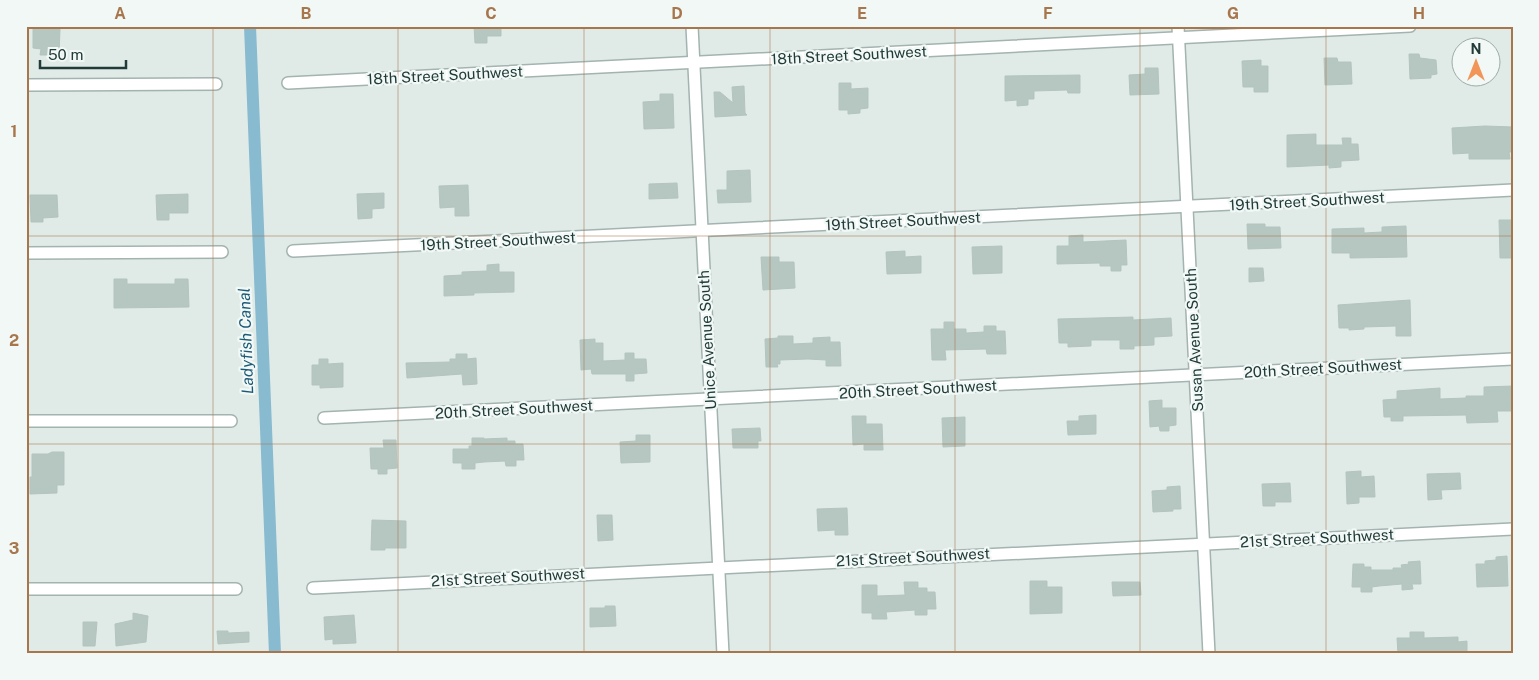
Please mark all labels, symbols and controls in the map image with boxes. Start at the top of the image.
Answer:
text: A [114,4,126,23]
text: B [301,4,312,23]
text: C [485,4,497,23]
text: D [671,4,683,23]
text: E [857,4,867,23]
text: F [1043,4,1053,23]
text: G [1227,4,1239,23]
text: H [1413,4,1425,23]
scale bar [40,38,126,70]
north arrow [1452,38,1502,88]
text: N [1471,41,1481,57]
street label: 18th Street Southwest [771,42,928,68]
text: 50 m [48,46,83,63]
street label: 18th Street Southwest [367,62,524,88]
text: 1 [11,122,17,141]
street label: 19th Street Southwest [1229,188,1385,214]
street label: 19th Street Southwest [825,208,981,234]
street label: 19th Street Southwest [420,228,576,254]
street label: Susan Avenue South [1182,268,1206,412]
street label: Unice Avenue South [695,270,719,410]
water label: Ladyfish Canal [235,287,257,395]
text: 2 [9,331,19,350]
street label: 20th Street Southwest [1243,355,1403,381]
street label: 20th Street Southwest [838,376,998,402]
street label: 20th Street Southwest [434,396,594,422]
street label: 21st Street Southwest [1240,525,1395,551]
text: 3 [9,539,19,558]
street label: 21st Street Southwest [836,544,991,570]
street label: 21st Street Southwest [431,564,586,590]

